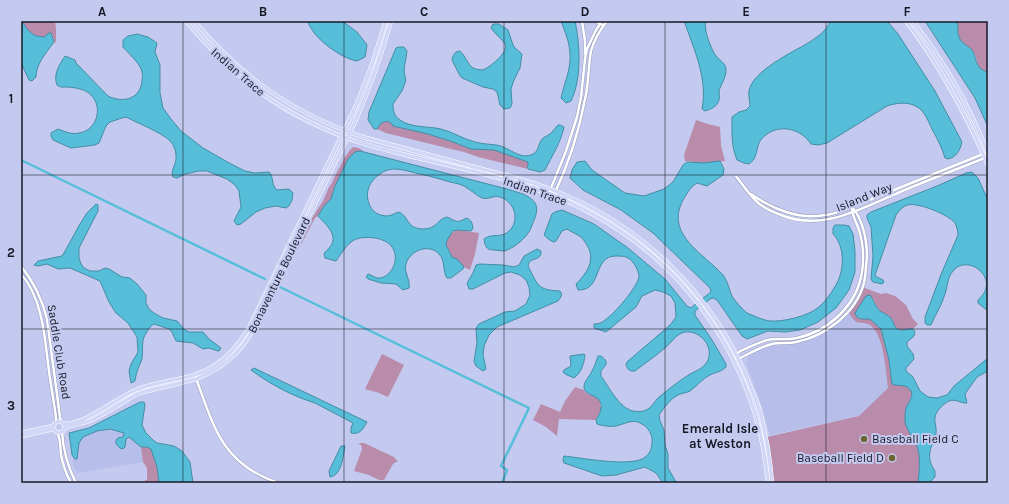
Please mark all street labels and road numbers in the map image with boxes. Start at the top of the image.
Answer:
street label: Indian Trace [208,45,268,99]
street label: Indian Trace [501,174,569,208]
street label: Island Way [834,179,895,215]
street label: Bonaventure Boulevard [245,215,313,335]
street label: Saddle Club Road [45,303,73,401]

